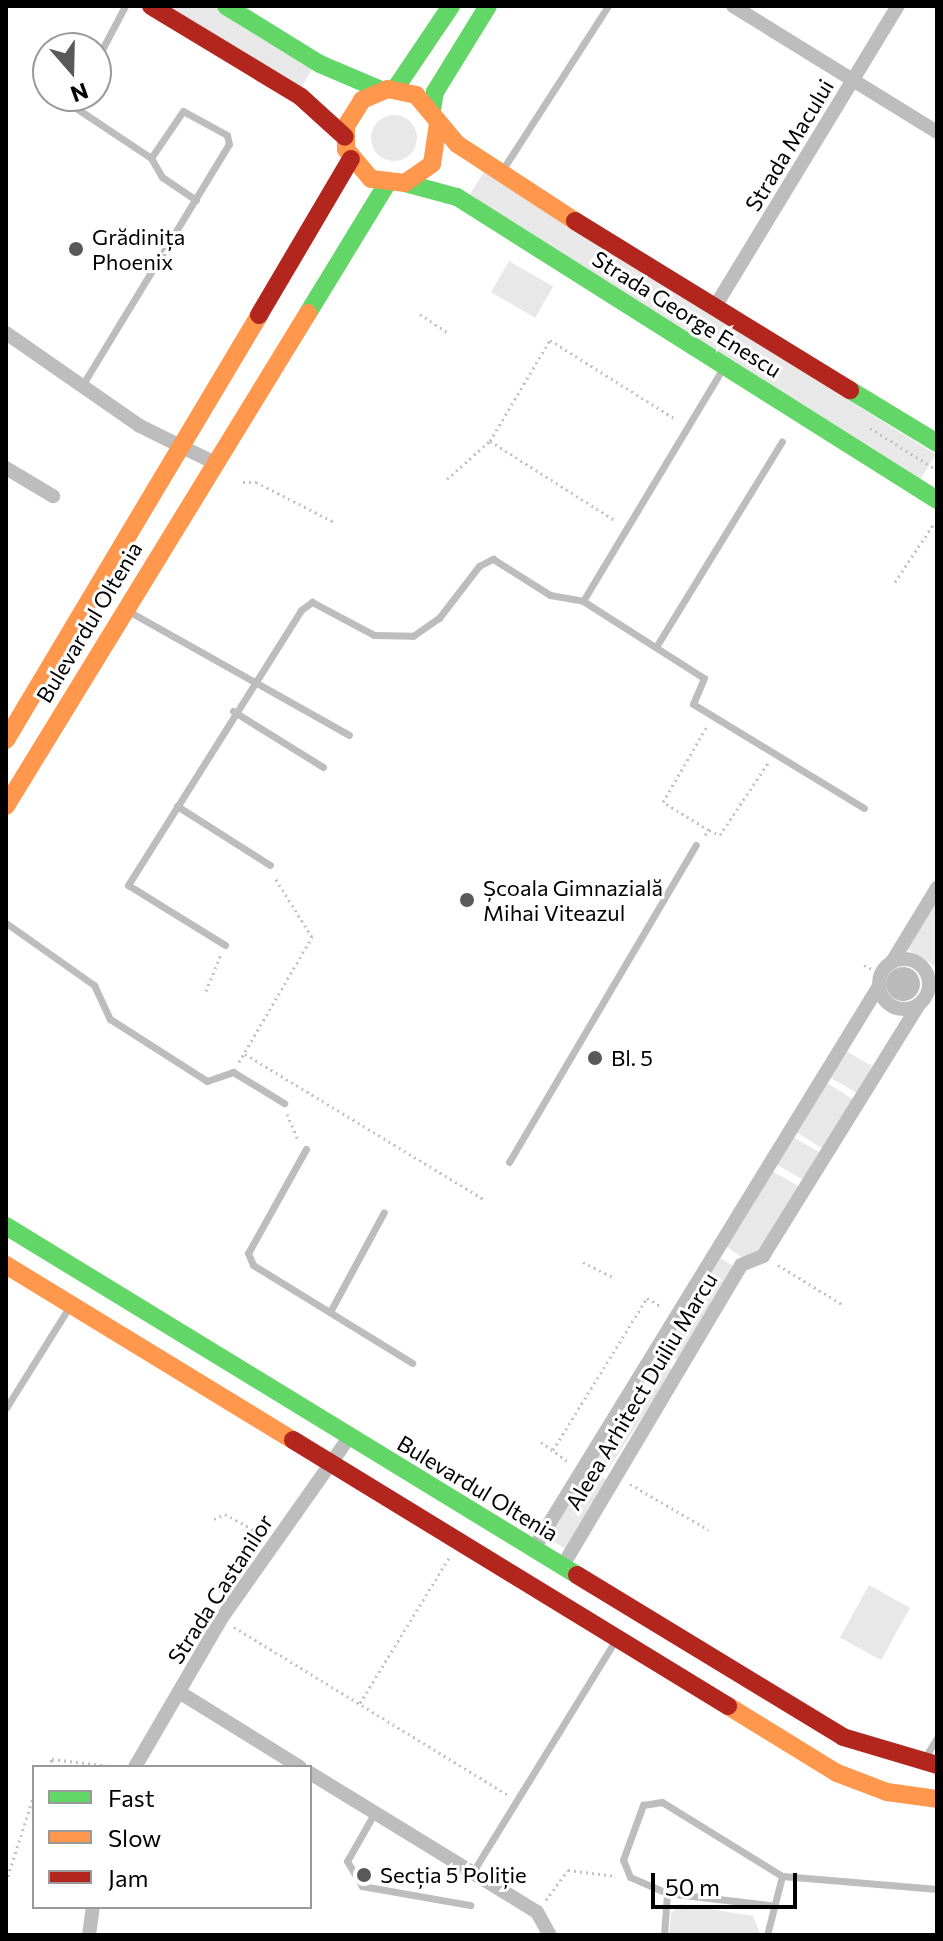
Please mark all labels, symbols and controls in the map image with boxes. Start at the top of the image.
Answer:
north arrow [32,32,112,112]
street label: Strada Macului [739,74,839,216]
text: N [67,78,92,109]
place label: Grădinița Phoenix [92,223,185,274]
marker: Grădinița Phoenix [67,240,85,258]
street label: Strada George Enescu [588,245,786,383]
street label: Bulevardul Oltenia [31,537,147,707]
place label: Școala Gimnazială Mihai Viteazul [483,874,663,926]
marker: Școala Gimnazială Mihai Viteazul [458,891,476,909]
place label: Bl. 5 [611,1045,653,1071]
marker: Bl. 5 [586,1049,604,1067]
street label: Aleea Arhitect Duiliu Marcu [560,1267,722,1515]
street label: Bulevardul Oltenia [393,1430,563,1546]
street label: Strada Castanilor [162,1509,278,1669]
legend [32,1765,312,1909]
text: Fast [108,1783,155,1812]
text: Slow [108,1823,161,1852]
scale bar [655,1857,801,1907]
place label: Secția 5 Poliție [380,1862,527,1888]
text: Jam [108,1863,148,1892]
marker: Secția 5 Poliție [355,1866,373,1884]
text: 50 m [665,1872,720,1901]

